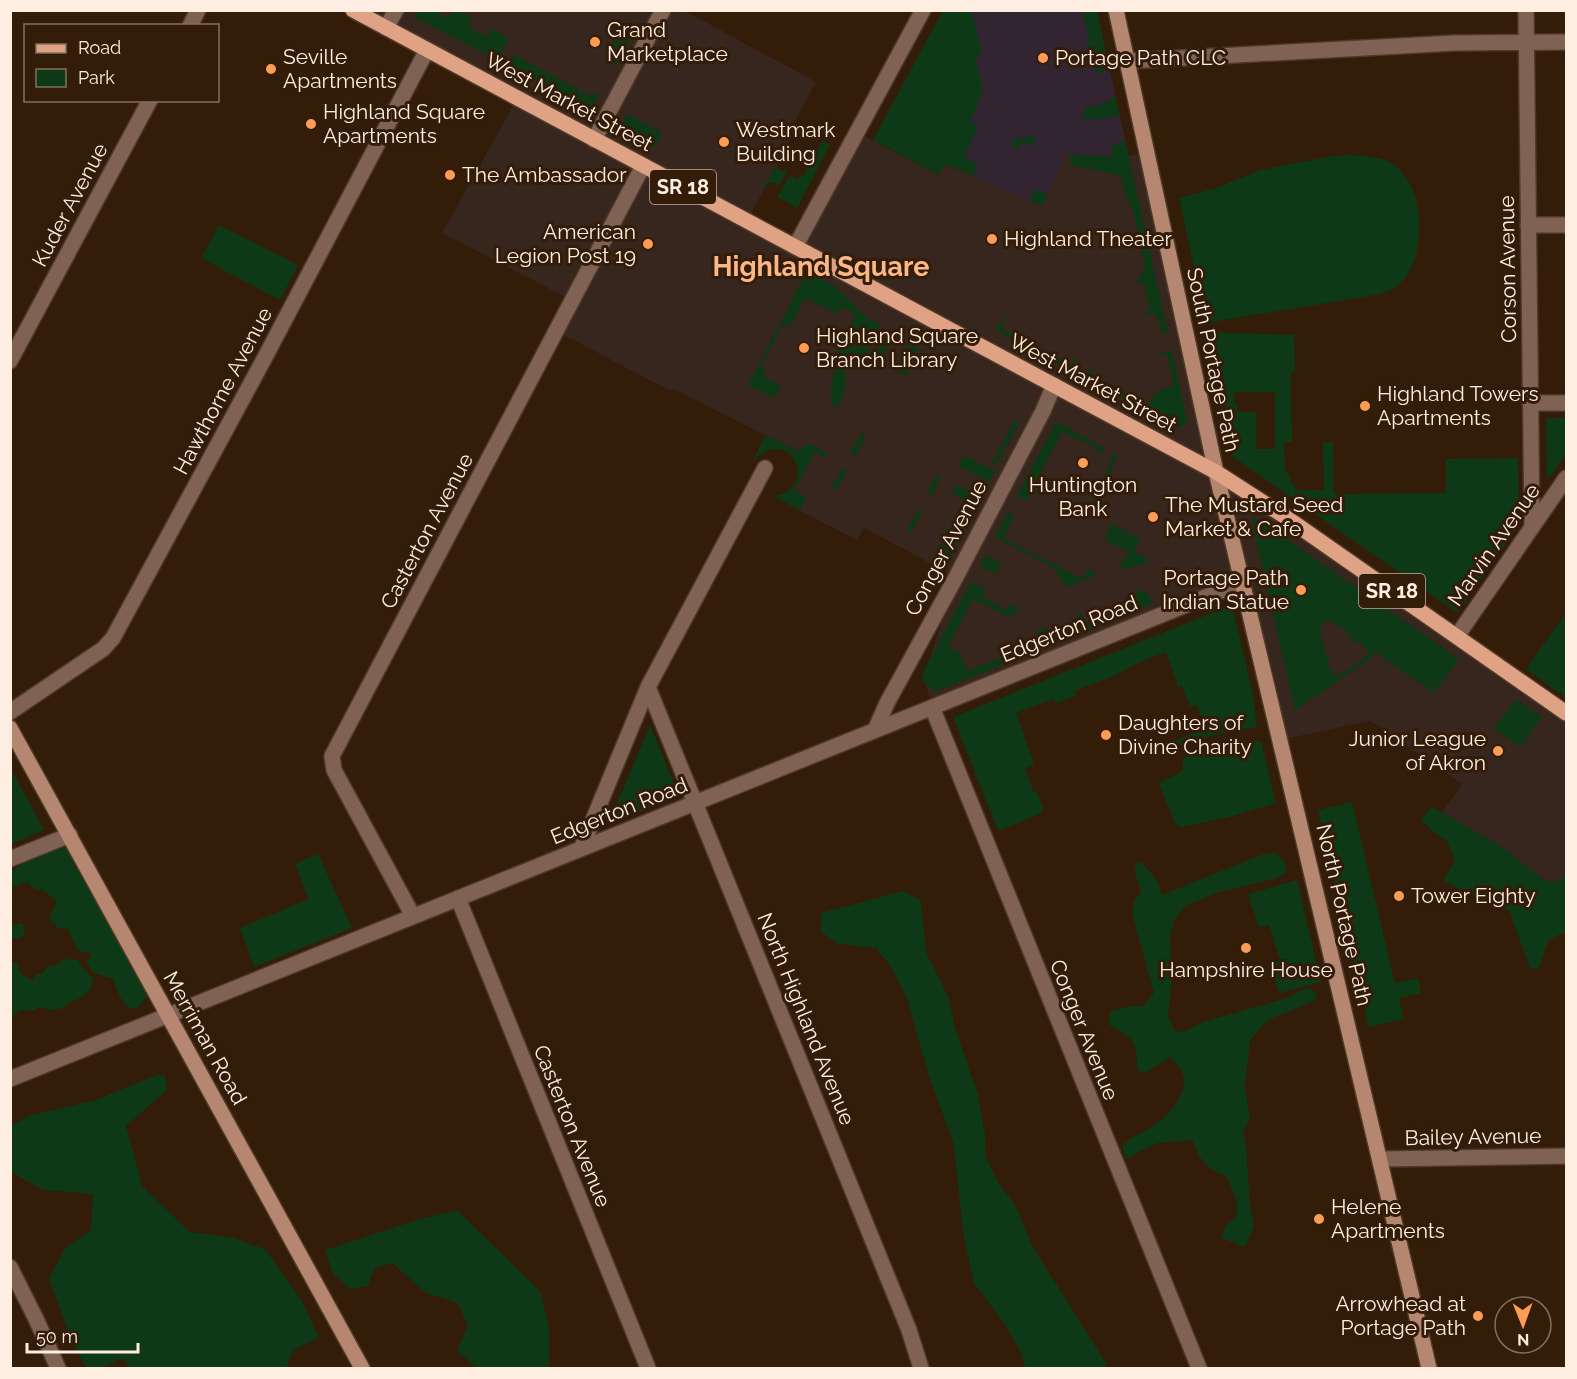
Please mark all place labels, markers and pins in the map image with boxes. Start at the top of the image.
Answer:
place label: Grand Marketplace [607,17,728,66]
marker: Grand Marketplace [588,35,602,49]
place label: Seville Apartments [283,44,397,93]
place label: Portage Path CLC [1055,45,1226,70]
marker: Portage Path CLC [1036,51,1050,65]
marker: Seville Apartments [264,62,278,76]
place label: Highland Square Apartments [323,99,485,148]
marker: Highland Square Apartments [304,117,318,131]
place label: Westmark Building [736,117,835,166]
marker: Westmark Building [717,135,731,149]
place label: The Ambassador [462,162,627,187]
marker: The Ambassador [443,168,457,182]
place label: American Legion Post 19 [495,219,636,268]
place label: Highland Theater [1004,226,1172,251]
marker: Highland Theater [985,232,999,246]
marker: American Legion Post 19 [641,237,655,251]
place label: Highland Square Branch Library [816,323,978,372]
marker: Highland Square Branch Library [797,341,811,355]
place label: Highland Towers Apartments [1377,381,1539,430]
marker: Highland Towers Apartments [1358,399,1372,413]
marker: Huntington Bank [1076,456,1090,470]
place label: Huntington Bank [1029,472,1137,521]
place label: The Mustard Seed Market & Cafe [1165,492,1343,541]
marker: The Mustard Seed Market & Cafe [1146,510,1160,524]
place label: Portage Path Indian Statue [1162,565,1289,614]
marker: Portage Path Indian Statue [1294,583,1308,597]
place label: Daughters of Divine Charity [1118,710,1252,759]
place label: Junior League of Akron [1348,726,1486,775]
marker: Daughters of Divine Charity [1099,728,1113,742]
marker: Junior League of Akron [1491,744,1505,758]
place label: Tower Eighty [1411,883,1536,908]
marker: Tower Eighty [1392,889,1406,903]
marker: Hampshire House [1239,941,1253,955]
place label: Hampshire House [1159,957,1333,982]
place label: Helene Apartments [1331,1194,1445,1243]
marker: Helene Apartments [1312,1212,1326,1226]
place label: Arrowhead at Portage Path [1335,1291,1466,1340]
marker: Arrowhead at Portage Path [1471,1309,1485,1323]

